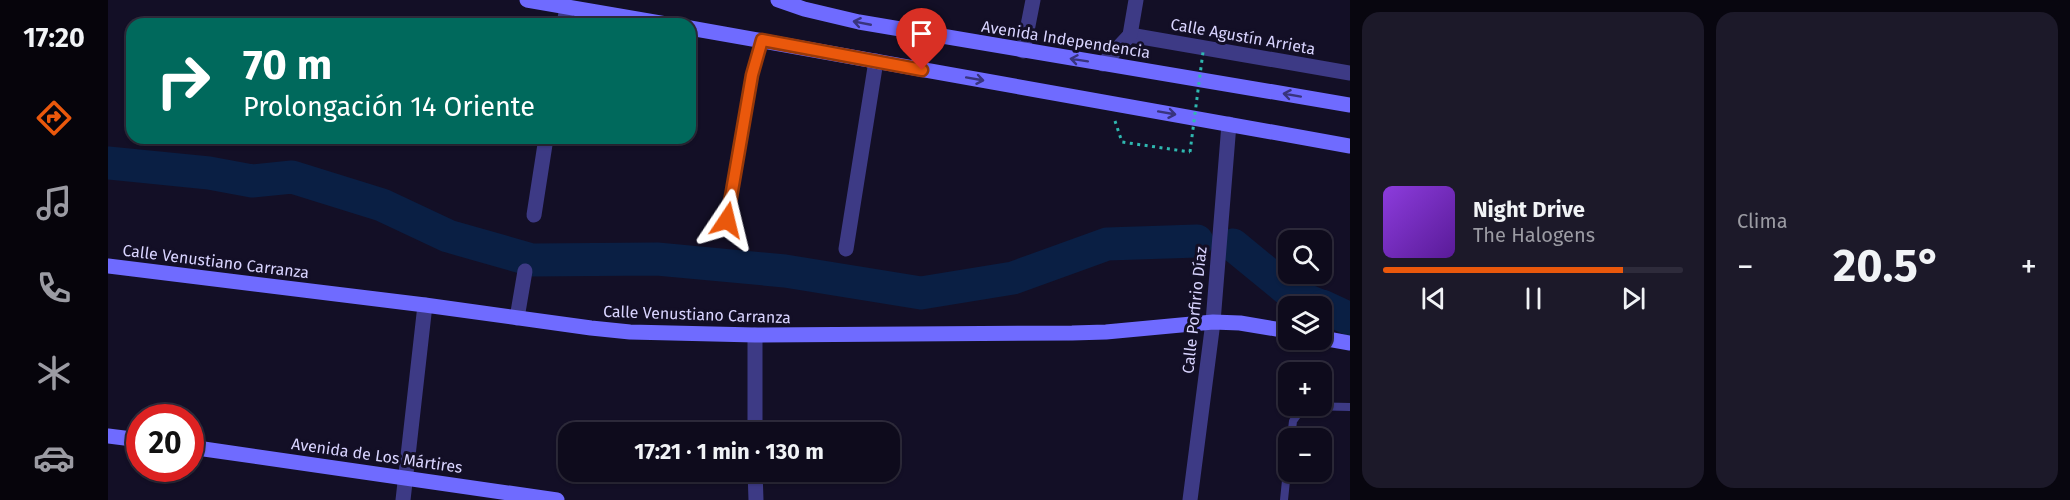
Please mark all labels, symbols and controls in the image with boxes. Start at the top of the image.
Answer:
pin [896,8,947,70]
street label: Calle Agustín Arrieta [1169,14,1317,59]
one-way arrow [853,17,873,28]
icon: arrive [905,17,938,50]
street label: Avenida Independencia [980,17,1152,62]
text: 17:20 [23,22,85,54]
text: 70 m [243,40,332,90]
icon: right [144,42,222,120]
one-way arrow [1070,54,1090,65]
one-way arrow [964,74,984,85]
one-way arrow [1283,89,1303,100]
text: Prolongación 14 Oriente [243,91,535,123]
icon: directions [33,97,75,139]
one-way arrow [1156,108,1176,119]
icon: music [33,182,75,224]
position arrow [695,188,759,252]
text: Night Drive [1473,196,1585,223]
text: Clima [1737,209,1788,233]
text: The Halogens [1473,223,1595,247]
map controls [1278,230,1332,482]
button: search [1278,230,1332,284]
text: 20.5° [1833,239,1941,293]
street label: Calle Venustiano Carranza [122,241,310,282]
street label: Calle Porfirio Díaz [1178,245,1211,375]
text: − [1737,247,1754,287]
text: + [2021,247,2037,287]
icon: phone [33,267,75,309]
icon: previous [1417,282,1450,315]
icon: pause [1517,282,1550,315]
icon: next [1617,282,1650,315]
button: layers [1278,296,1332,350]
street label: Calle Venustiano Carranza [603,302,791,327]
icon: climate [33,352,75,394]
button: + [1278,362,1332,416]
speed limit sign: 20 [126,404,204,482]
button: − [1278,428,1332,482]
street label: Avenida de Los Mártires [290,434,464,477]
icon: car [33,437,75,479]
text: 17:21 · 1 min · 130 m [634,438,824,465]

